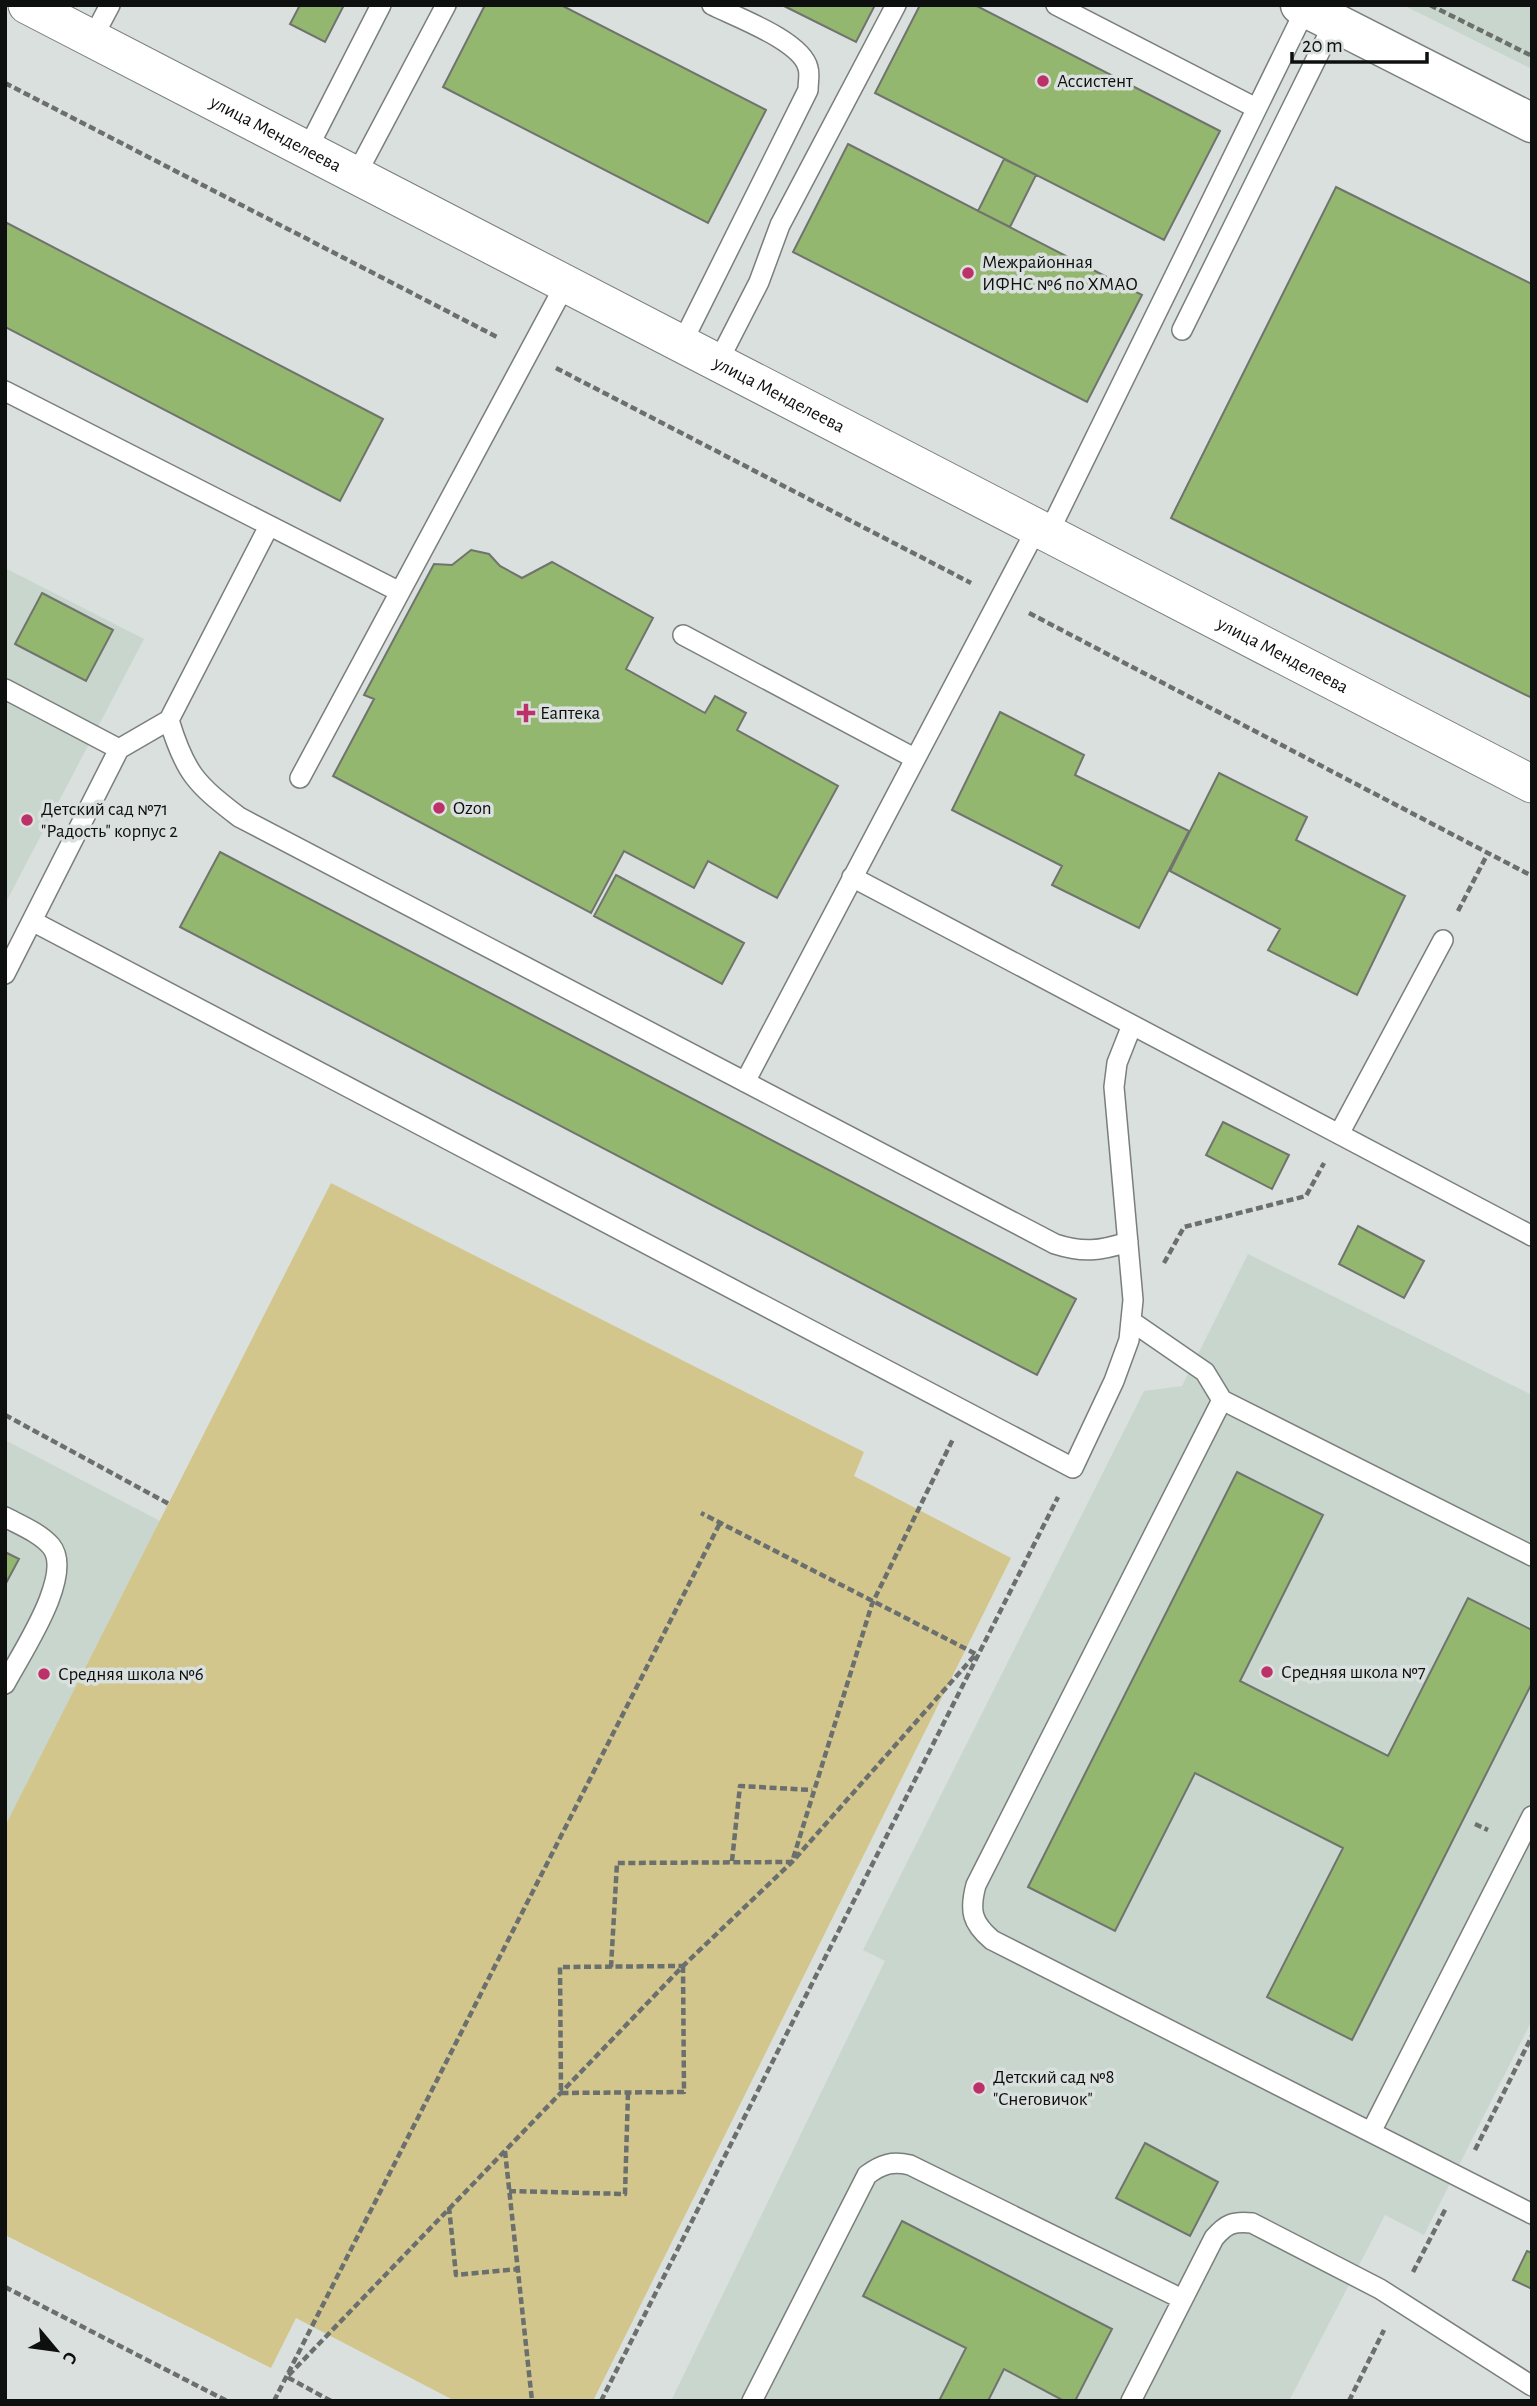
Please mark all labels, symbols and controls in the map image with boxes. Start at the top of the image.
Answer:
scale bar [1292,21,1427,65]
text: 20 m [1302,35,1343,56]
place label: Ассистент [1057,72,1133,91]
marker: Ассистент [1035,73,1051,89]
street label: улица Менделеева [206,92,345,176]
place label: Межрайонная ИФНС №6 по ХМАО [982,253,1138,294]
marker: Межрайонная ИФНС №6 по ХМАО [960,265,976,281]
street label: улица Менделеева [710,352,848,436]
street label: улица Менделеева [1213,613,1352,697]
place label: Еаптека [540,704,600,723]
marker: Еаптека [518,705,534,721]
place label: Ozon [453,799,492,818]
place label: Детский сад №71 "Радость" корпус 2 [41,800,178,841]
marker: Ozon [431,800,447,816]
marker: Детский сад №71 "Радость" корпус 2 [19,812,35,828]
place label: Средняя школа №7 [1281,1663,1426,1682]
marker: Средняя школа №7 [1259,1664,1275,1680]
place label: Средняя школа №6 [58,1665,204,1684]
marker: Средняя школа №6 [36,1666,52,1682]
place label: Детский сад №8 "Снеговичок" [993,2068,1115,2109]
marker: Детский сад №8 "Снеговичок" [971,2080,987,2096]
north arrow [21,2315,91,2385]
text: С [59,2348,80,2367]

